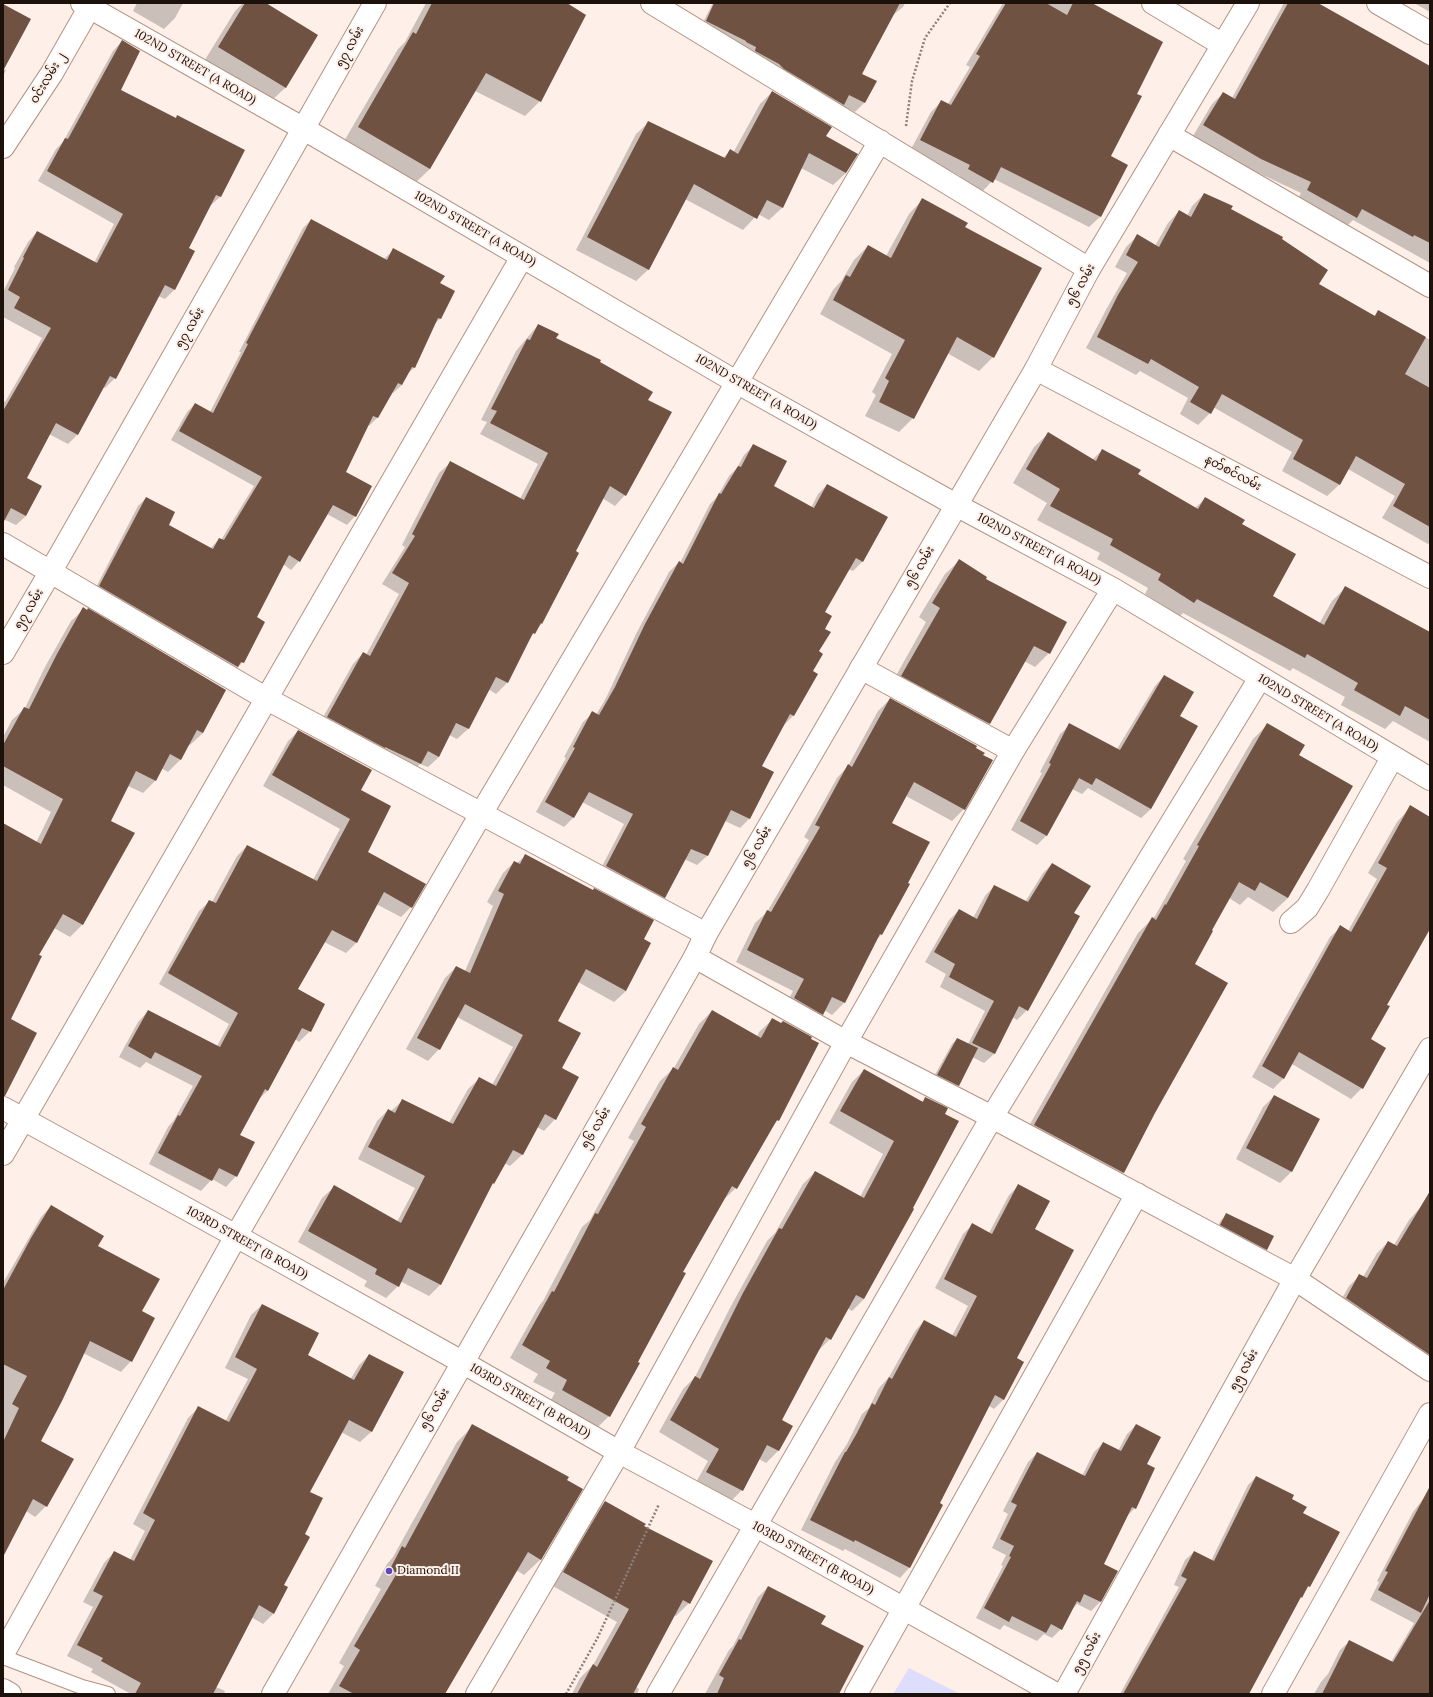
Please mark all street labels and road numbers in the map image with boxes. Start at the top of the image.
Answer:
street label: ၅၇ လမ်း [333,24,367,70]
street label: 102ND STREET (A ROAD) [132,26,258,108]
street label: ဝင်းလမ်း ၂ [27,50,69,106]
street label: 102ND STREET (A ROAD) [412,188,538,270]
street label: ၅၆ လမ်း [1064,262,1098,308]
street label: ၅၇ လမ်း [173,305,207,351]
street label: 102ND STREET (A ROAD) [693,351,819,433]
street label: နတ်စင်လမ်း [1202,452,1264,494]
street label: 102ND STREET (A ROAD) [975,510,1103,588]
street label: ၅၆ လမ်း [902,544,938,590]
street label: ၅၇ လမ်း [11,586,47,632]
street label: 102ND STREET (A ROAD) [1255,671,1381,755]
street label: ၅၆ လမ်း [739,824,775,870]
street label: ၅၆ လမ်း [578,1105,614,1151]
street label: 103RD STREET (B ROAD) [184,1204,310,1282]
street label: ၅၅ လမ်း [1227,1347,1261,1393]
street label: 103RD STREET (B ROAD) [467,1361,593,1441]
street label: ၅၆ လမ်း [417,1386,453,1432]
street label: 103RD STREET (B ROAD) [750,1519,876,1597]
street label: ၅၅ လမ်း [1070,1630,1104,1676]

